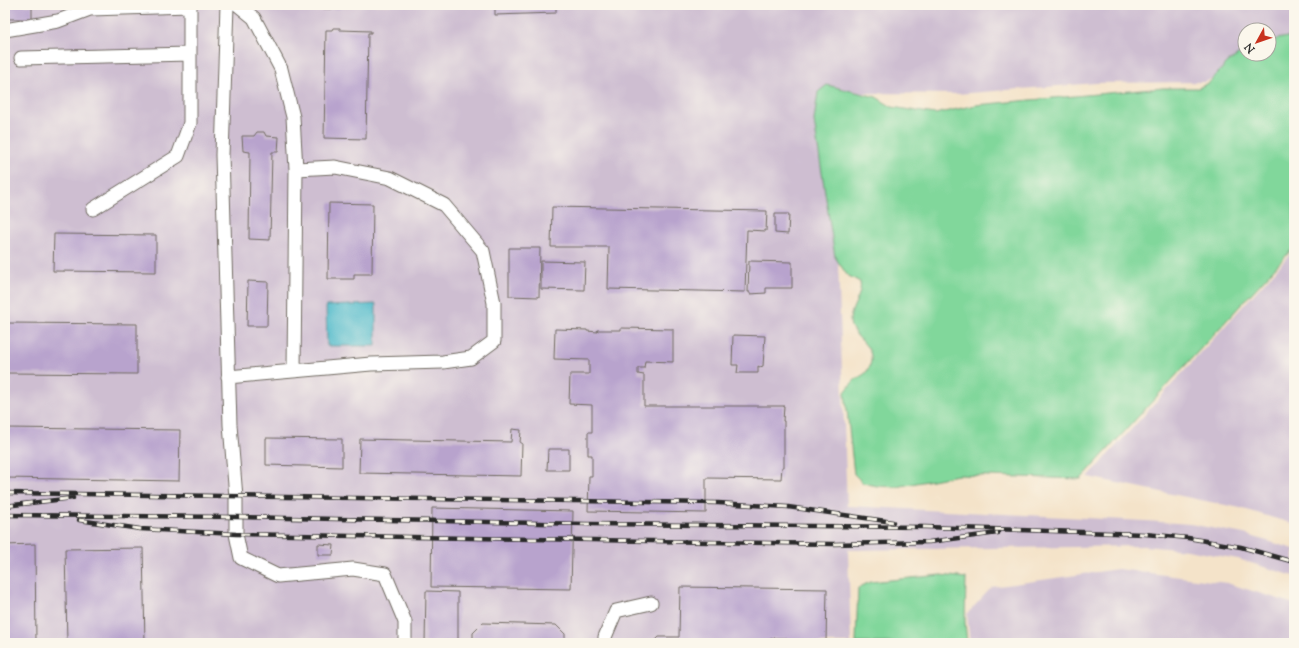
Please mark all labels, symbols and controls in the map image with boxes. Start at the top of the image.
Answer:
north arrow [1237,22,1277,62]
text: N [1241,39,1260,57]

